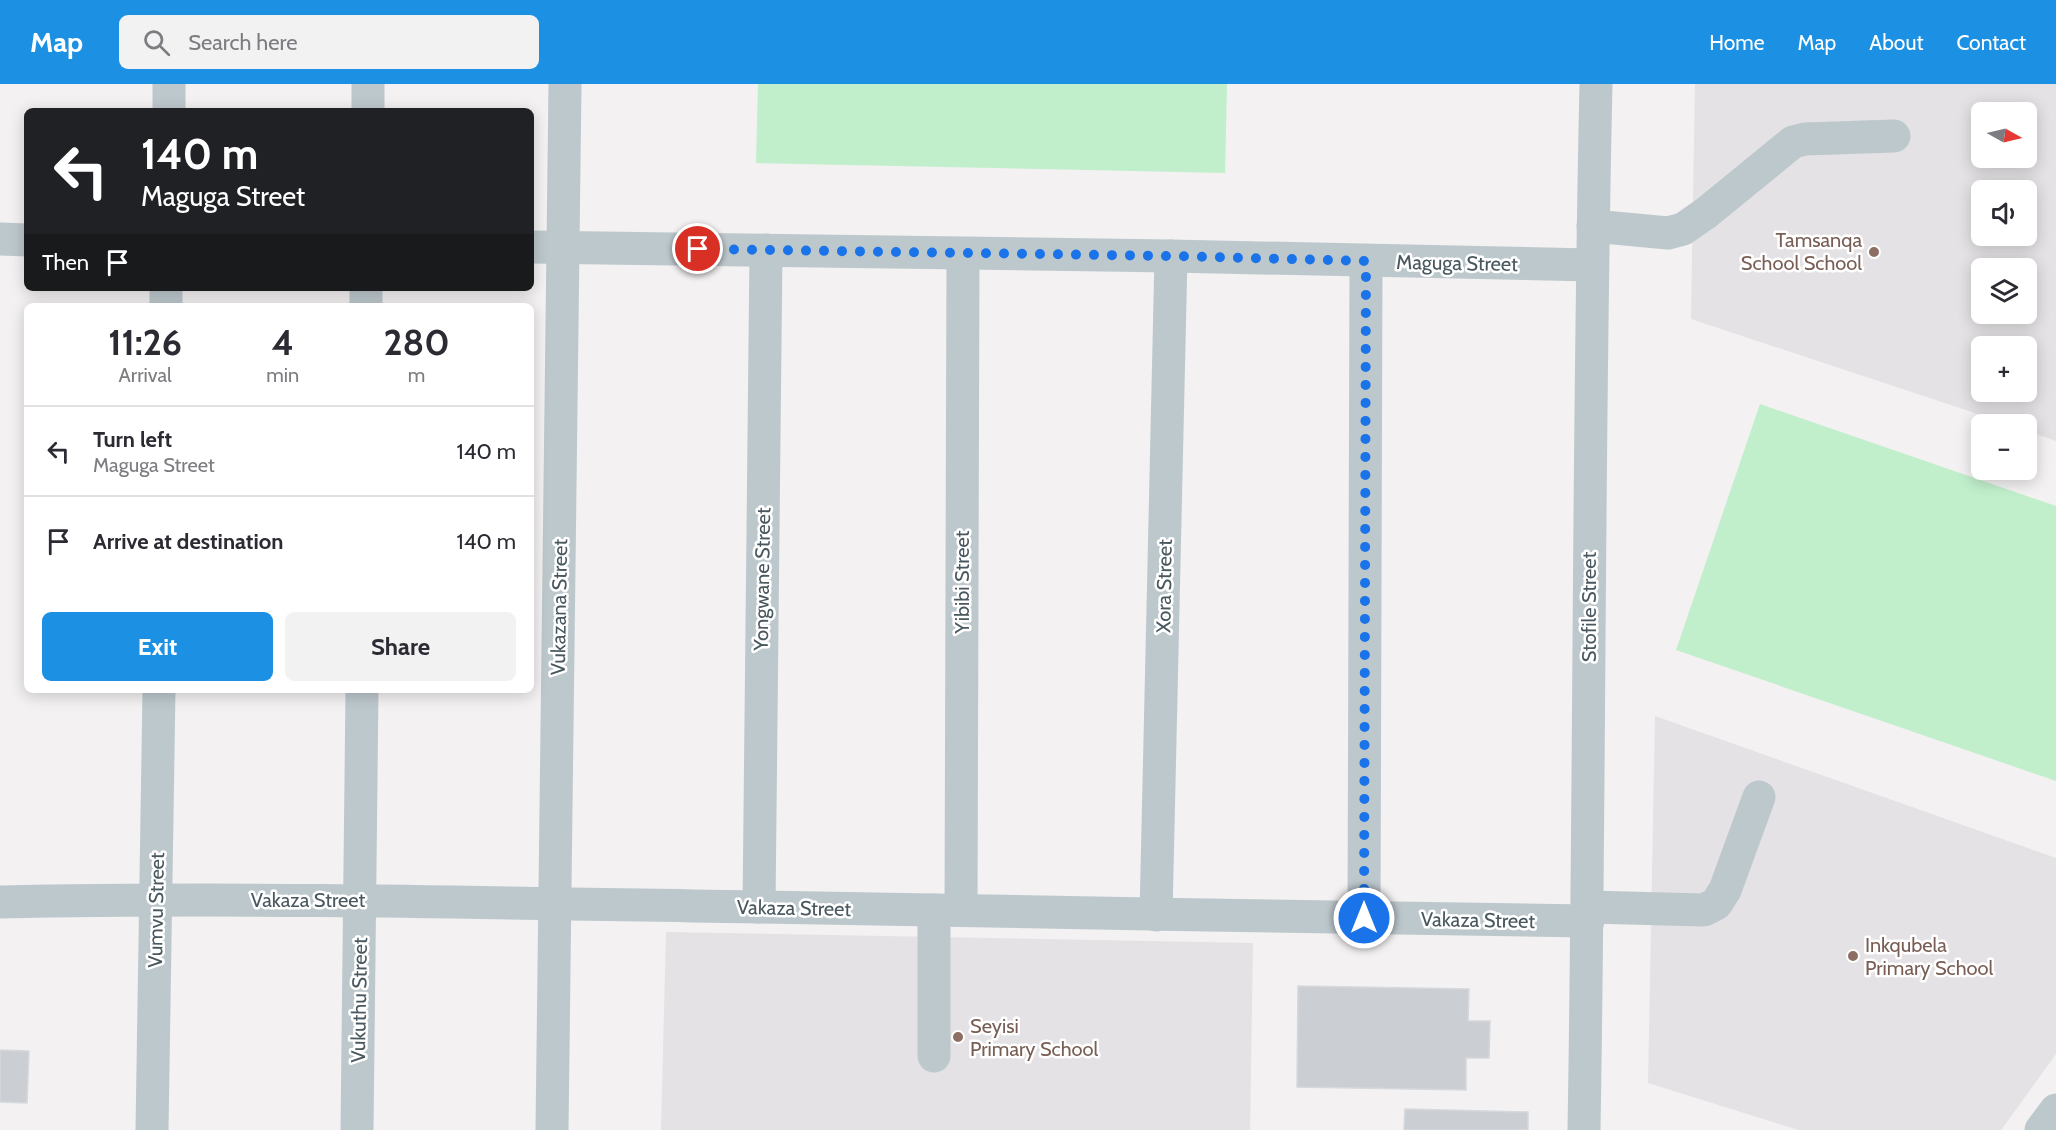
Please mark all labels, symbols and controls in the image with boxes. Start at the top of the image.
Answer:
search box [119,15,539,69]
text: Map [30,25,83,59]
icon: search [140,26,173,59]
text: Search here [188,29,297,56]
text: Home [1709,30,1765,55]
text: Map [1798,30,1836,55]
text: About [1869,30,1923,55]
text: Contact [1956,30,2026,55]
north arrow [1971,102,2037,168]
map controls [1971,102,2037,480]
text: 140 m [141,128,258,180]
icon: left [42,132,120,210]
text: Maguga Street [141,180,305,213]
button: sound [1971,180,2037,246]
pin [672,223,723,274]
place label: Tamsanqa School School [1741,228,1862,275]
icon: arrive [681,232,714,265]
marker: Tamsanqa School School [1867,245,1881,259]
icon: arrive [101,246,134,279]
text: Then [42,249,89,276]
street label: Maguga Street [1396,250,1518,276]
button: layers [1971,258,2037,324]
text: 11:26 [108,320,182,364]
text: 4 [272,320,294,364]
text: 280 [384,320,450,364]
button: + [1971,336,2037,402]
text: Arrival [119,363,172,387]
text: min [266,363,299,387]
text: m [408,363,425,387]
button: − [1971,414,2037,480]
text: Turn left [93,426,172,453]
icon: left [42,435,75,468]
text: 140 m [457,438,516,465]
text: Maguga Street [93,453,215,477]
street label: Yongwane Street [749,507,775,652]
icon: arrive [42,525,75,558]
text: Arrive at destination [93,528,283,555]
text: 140 m [457,528,516,555]
street label: Yibibi Street [950,530,974,634]
street label: Vukazana Street [546,538,572,675]
street label: Xora Street [1151,539,1177,633]
street label: Stofile Street [1577,551,1601,662]
button: Exit [42,612,273,681]
button: Share [285,612,516,681]
street label: Vumvu Street [143,852,169,968]
position arrow [1332,886,1396,950]
street label: Vakaza Street [251,888,365,912]
street label: Vakaza Street [737,895,852,921]
street label: Vakaza Street [1421,907,1536,933]
place label: Inkqubela Primary School [1865,933,1993,980]
street label: Vukuthu Street [346,937,372,1063]
marker: Inkqubela Primary School [1846,949,1860,963]
place label: Seyisi Primary School [970,1014,1098,1061]
marker: Seyisi Primary School [951,1030,965,1044]

